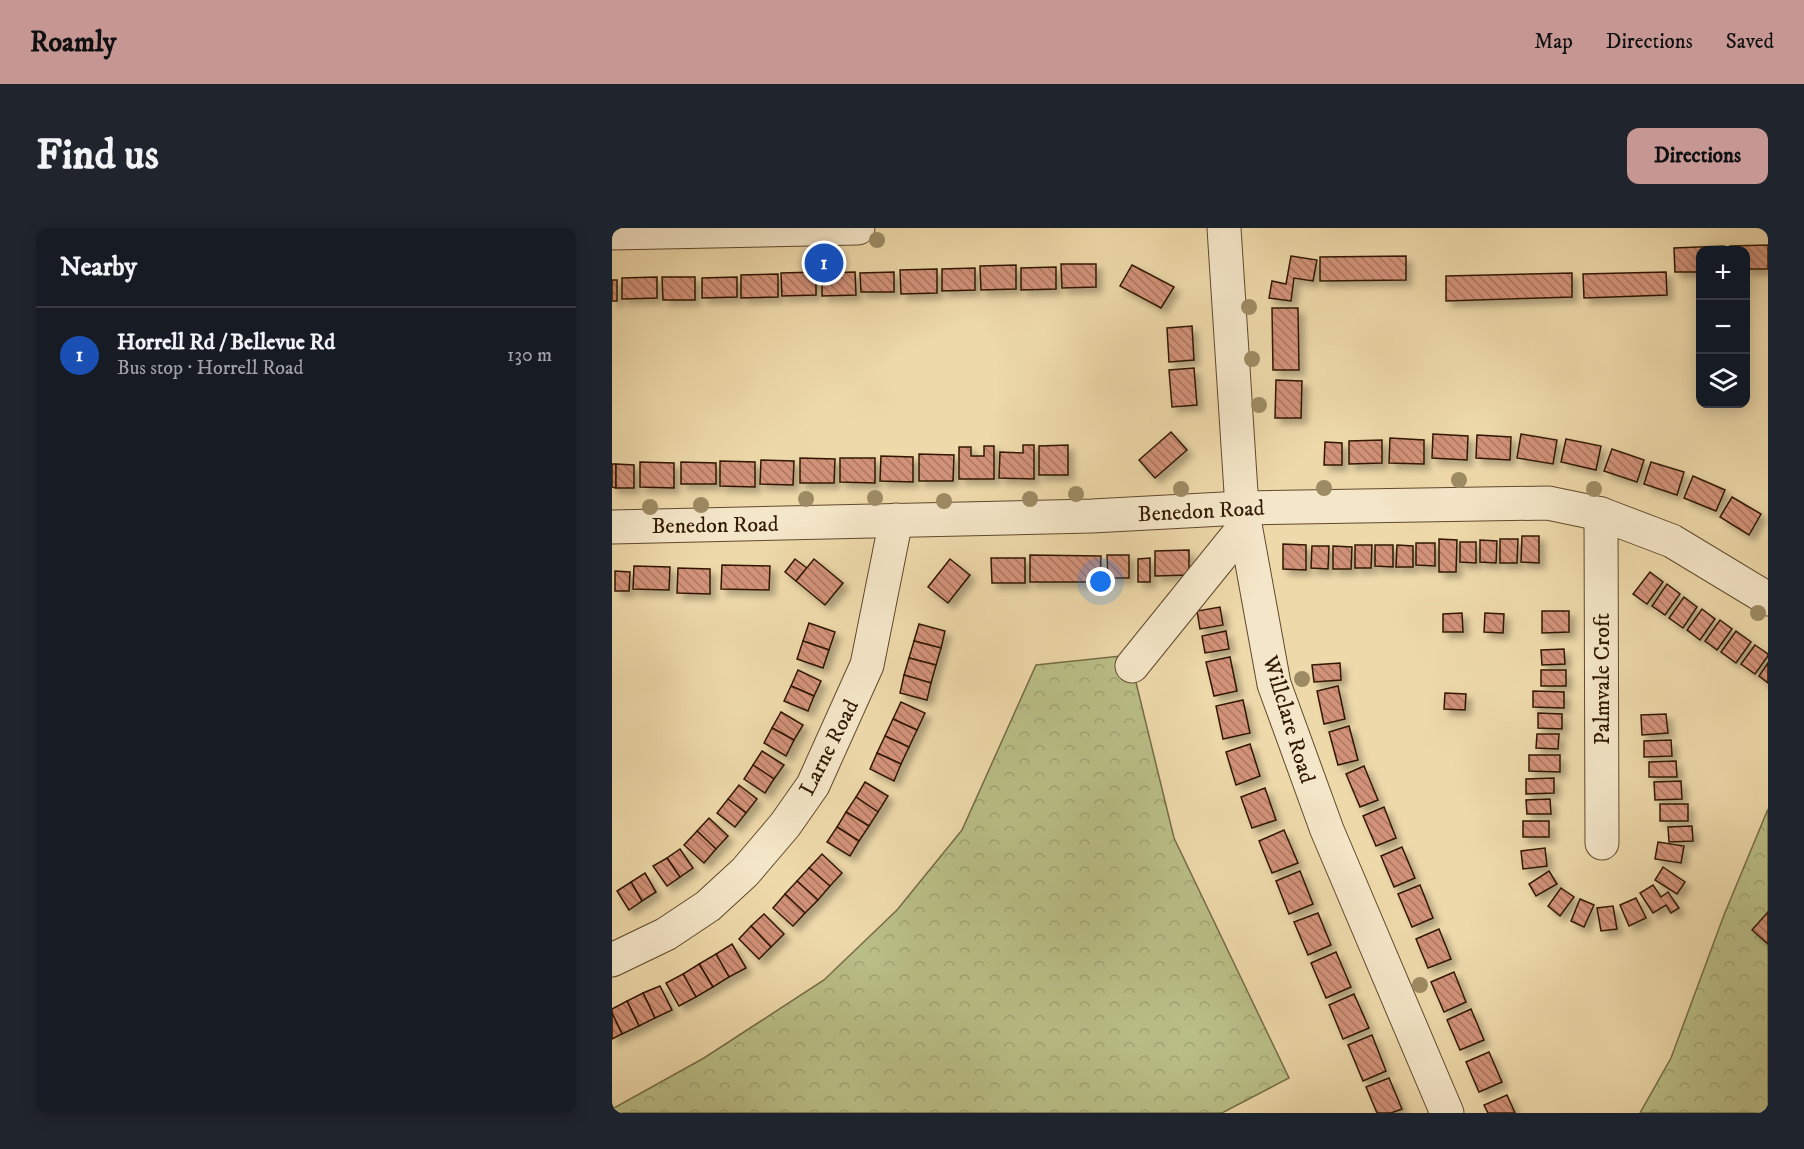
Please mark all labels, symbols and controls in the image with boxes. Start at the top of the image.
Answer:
text: Roamly [30,25,116,60]
text: Map [1534,29,1573,55]
text: Directions [1606,29,1693,55]
text: Saved [1726,29,1774,55]
button: Directions [1627,128,1768,184]
text: Find us [36,130,159,182]
pin: 1 [804,240,844,285]
map controls [1696,246,1750,408]
button: + [1696,246,1750,300]
text: Nearby [60,251,137,284]
button: − [1696,300,1750,354]
text: Horrell Rd / Bellevue Rd [117,329,335,356]
text: 1 [76,343,83,368]
text: 130 m [507,343,552,368]
button: layers [1696,354,1750,408]
text: Bus stop · Horrell Road [117,356,304,381]
street label: Benedon Road [1137,495,1265,528]
street label: Benedon Road [651,511,779,540]
your location [1086,567,1115,596]
street label: Palmvale Croft [1589,613,1616,745]
street label: Willclare Road [1256,651,1321,786]
street label: Larne Road [794,695,865,800]

